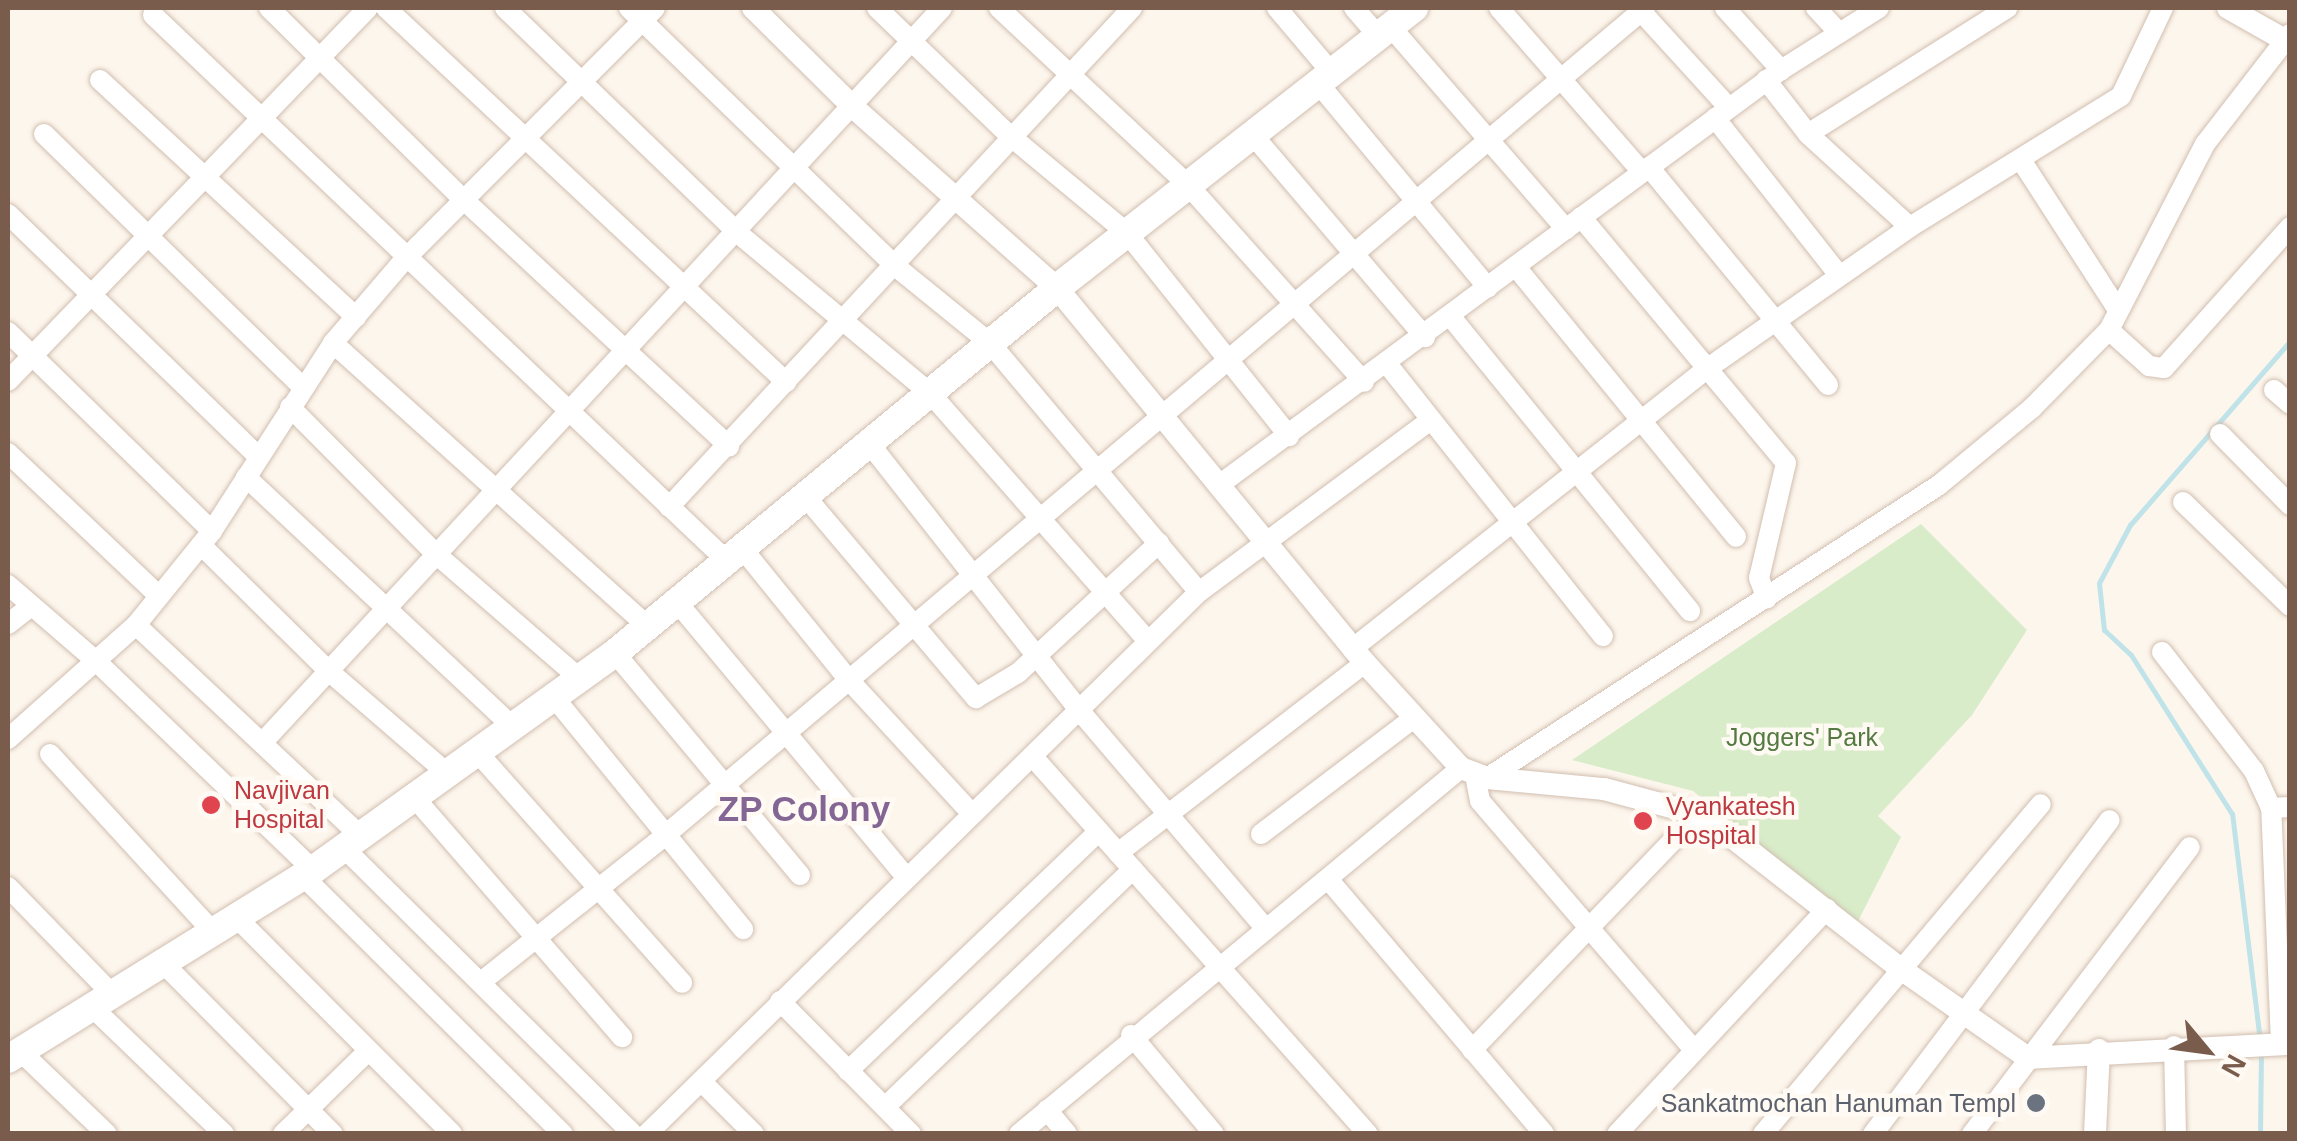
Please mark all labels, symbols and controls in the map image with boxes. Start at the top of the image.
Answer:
park label: Joggers' Park [1726,722,1878,752]
place label: Navjivan Hospital [234,776,330,835]
district label: ZP Colony [717,788,891,830]
marker: Navjivan Hospital [198,792,224,818]
place label: Vyankatesh Hospital [1666,792,1796,851]
marker: Vyankatesh Hospital [1630,808,1656,834]
north arrow [2157,1001,2257,1101]
text: N [2215,1049,2252,1082]
place label: Sankatmochan Hanuman Templ [1660,1088,2016,1118]
marker: Sankatmochan Hanuman Templ [2025,1092,2047,1114]

